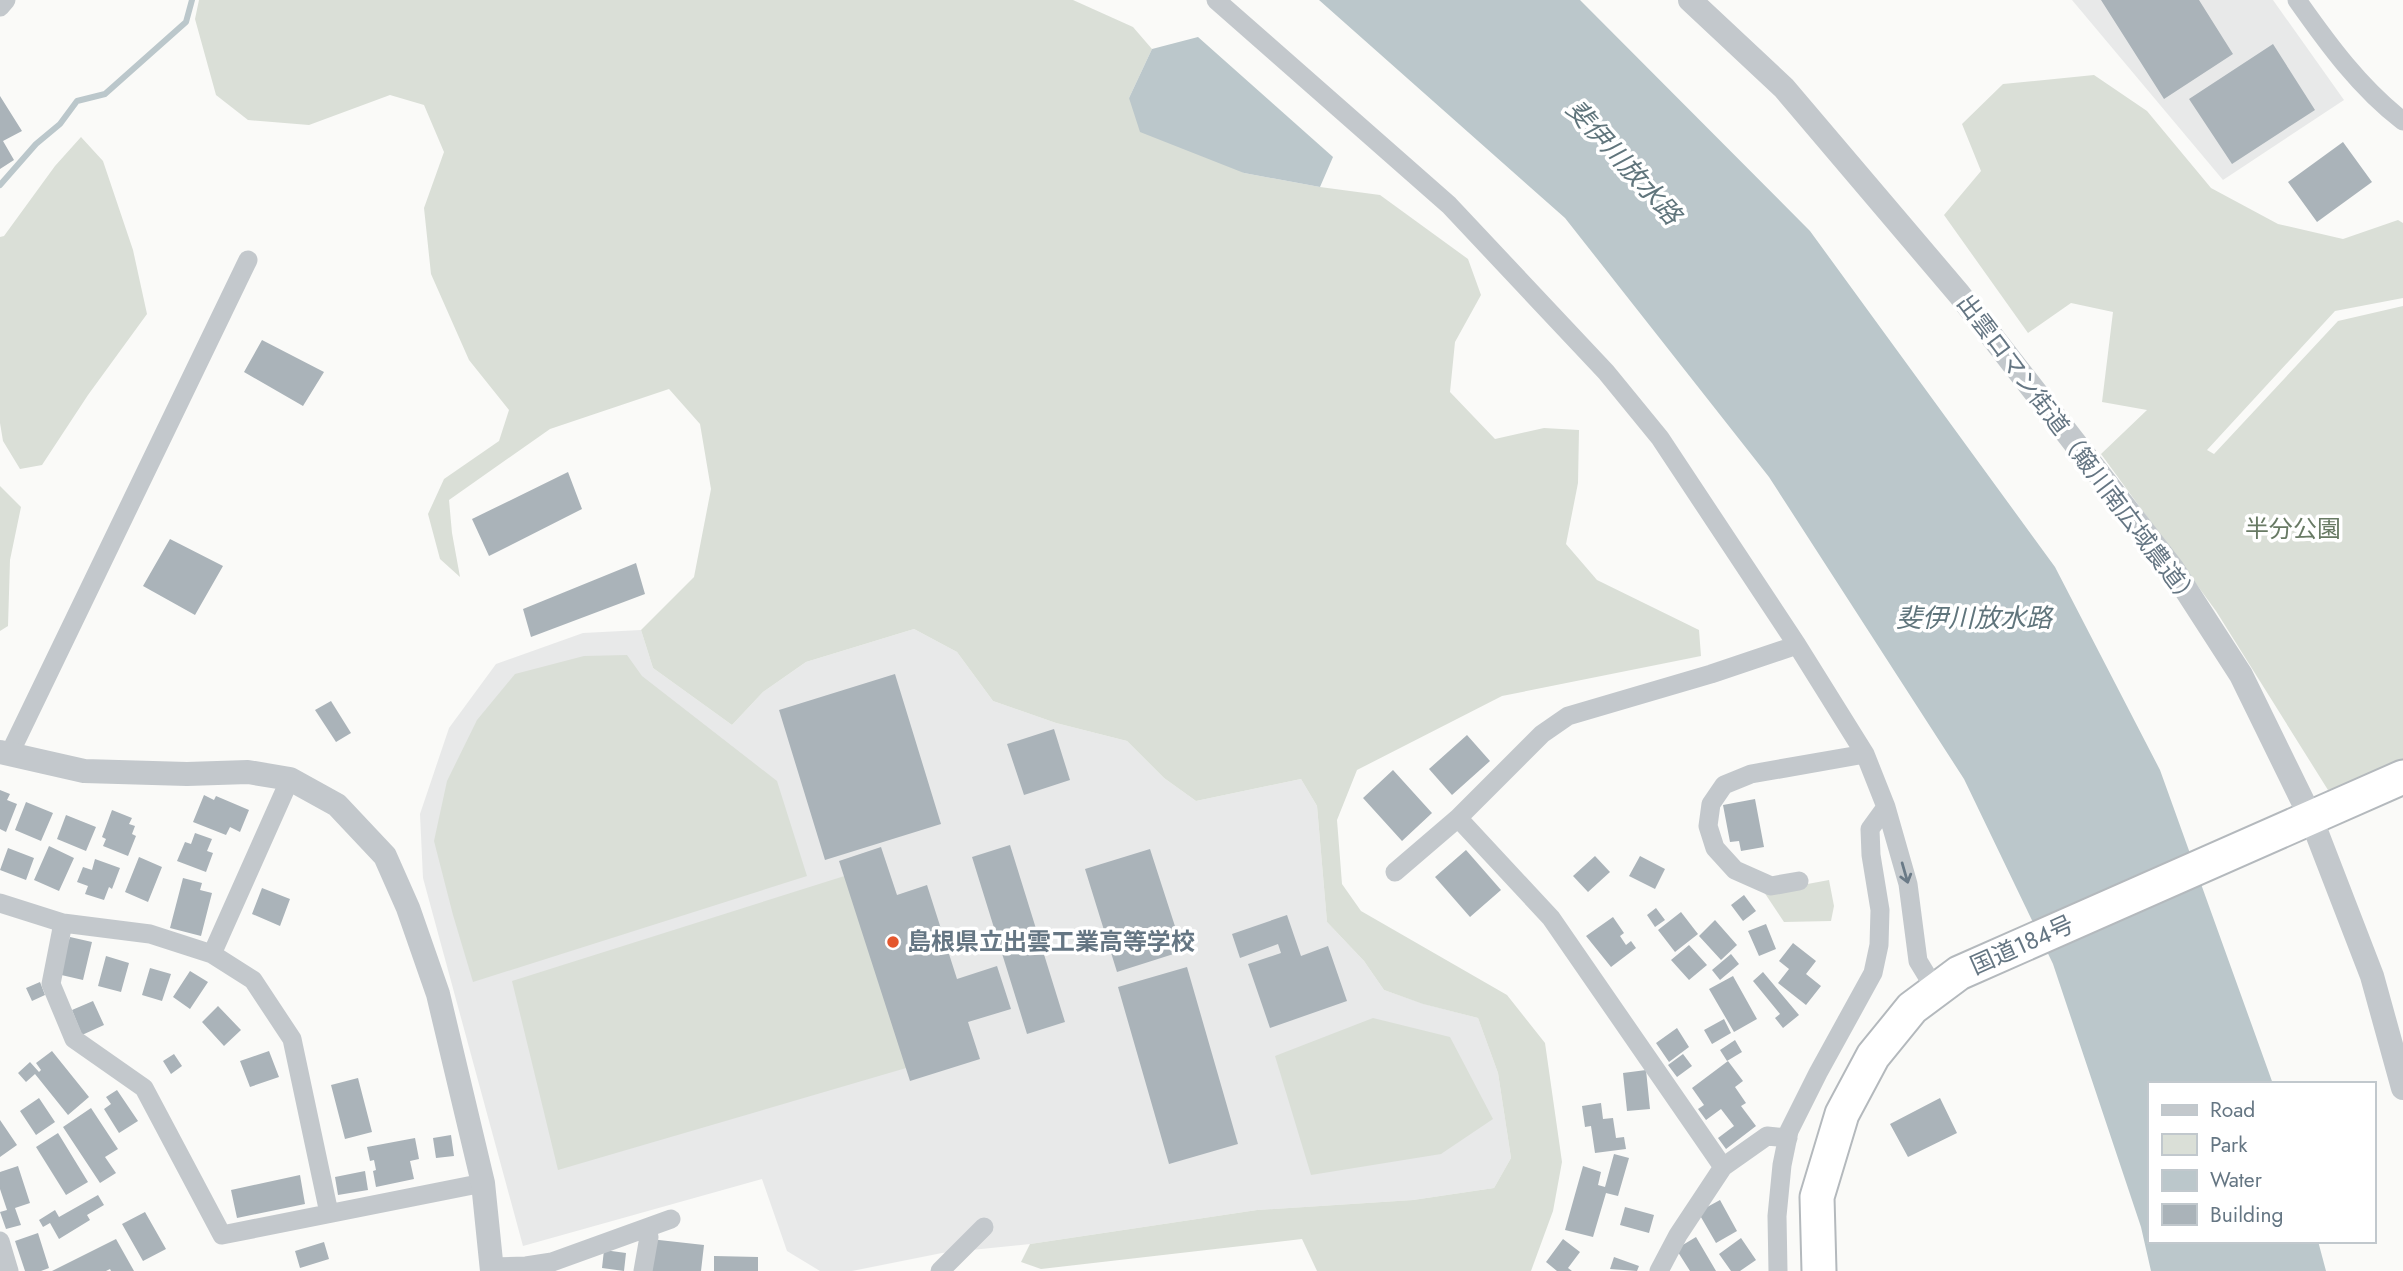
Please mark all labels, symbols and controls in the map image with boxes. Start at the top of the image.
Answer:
water label: 斐伊川放水路 [1558,91,1692,234]
street label: 出雲ロマン街道（簸川南広域農道） [1949,287,2208,615]
park label: 半分公園 [2245,511,2341,546]
water label: 斐伊川放水路 [1896,599,2054,637]
one-way arrow [1899,861,1912,883]
street label: 国道184号 [1964,906,2079,983]
place label: 島根県立出雲工業高等学校 [907,924,1195,959]
marker: 島根県立出雲工業高等学校 [885,934,901,950]
legend [2148,1082,2375,1243]
text: Road [2210,1095,2255,1125]
text: Park [2210,1130,2248,1160]
text: Water [2210,1165,2263,1195]
text: Building [2210,1200,2283,1230]

